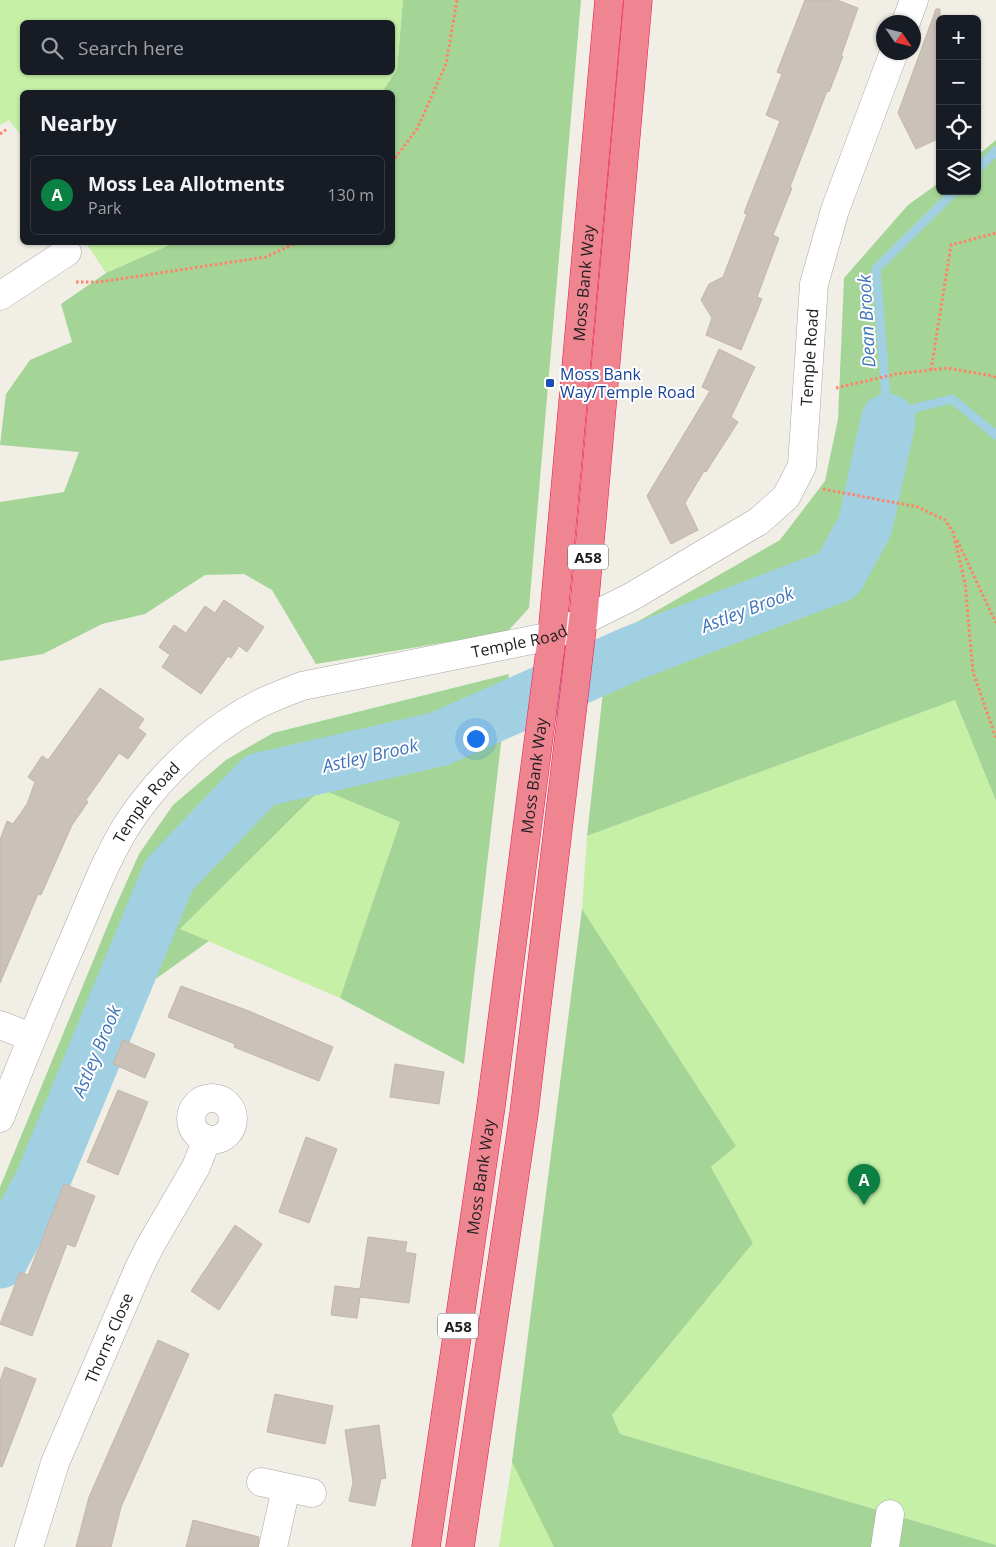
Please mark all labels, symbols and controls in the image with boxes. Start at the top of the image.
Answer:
north arrow [876,15,921,60]
map controls [936,15,981,195]
button: + [936,15,981,60]
search box [20,20,395,75]
icon: search [38,34,66,62]
text: Search here [78,35,184,61]
button: − [936,60,981,105]
button: locate [936,105,981,150]
text: Nearby [40,109,117,137]
button: layers [936,150,981,195]
text: Moss Lea Allotments [88,171,285,197]
text: A [51,184,63,206]
text: 130 m [328,184,374,206]
text: Park [88,197,121,219]
street label: Moss Bank Way [567,223,600,342]
water label: Dean Brook [852,273,880,368]
street label: Temple Road [795,308,823,407]
place label: Moss Bank Way/Temple Road [560,363,695,403]
marker: Moss Bank Way/Temple Road [544,377,556,389]
road number: A58 [568,544,608,570]
water label: Astley Brook [695,580,798,638]
street label: Temple Road [469,619,571,663]
street label: Moss Bank Way [515,715,552,835]
your location [463,726,489,752]
water label: Astley Brook [318,732,421,778]
street label: Temple Road [108,757,184,847]
water label: Astley Brook [65,1000,127,1102]
street label: Moss Bank Way [461,1117,500,1236]
pin: A [848,1164,880,1205]
street label: Thorns Close [80,1289,138,1387]
road number: A58 [438,1314,478,1338]

